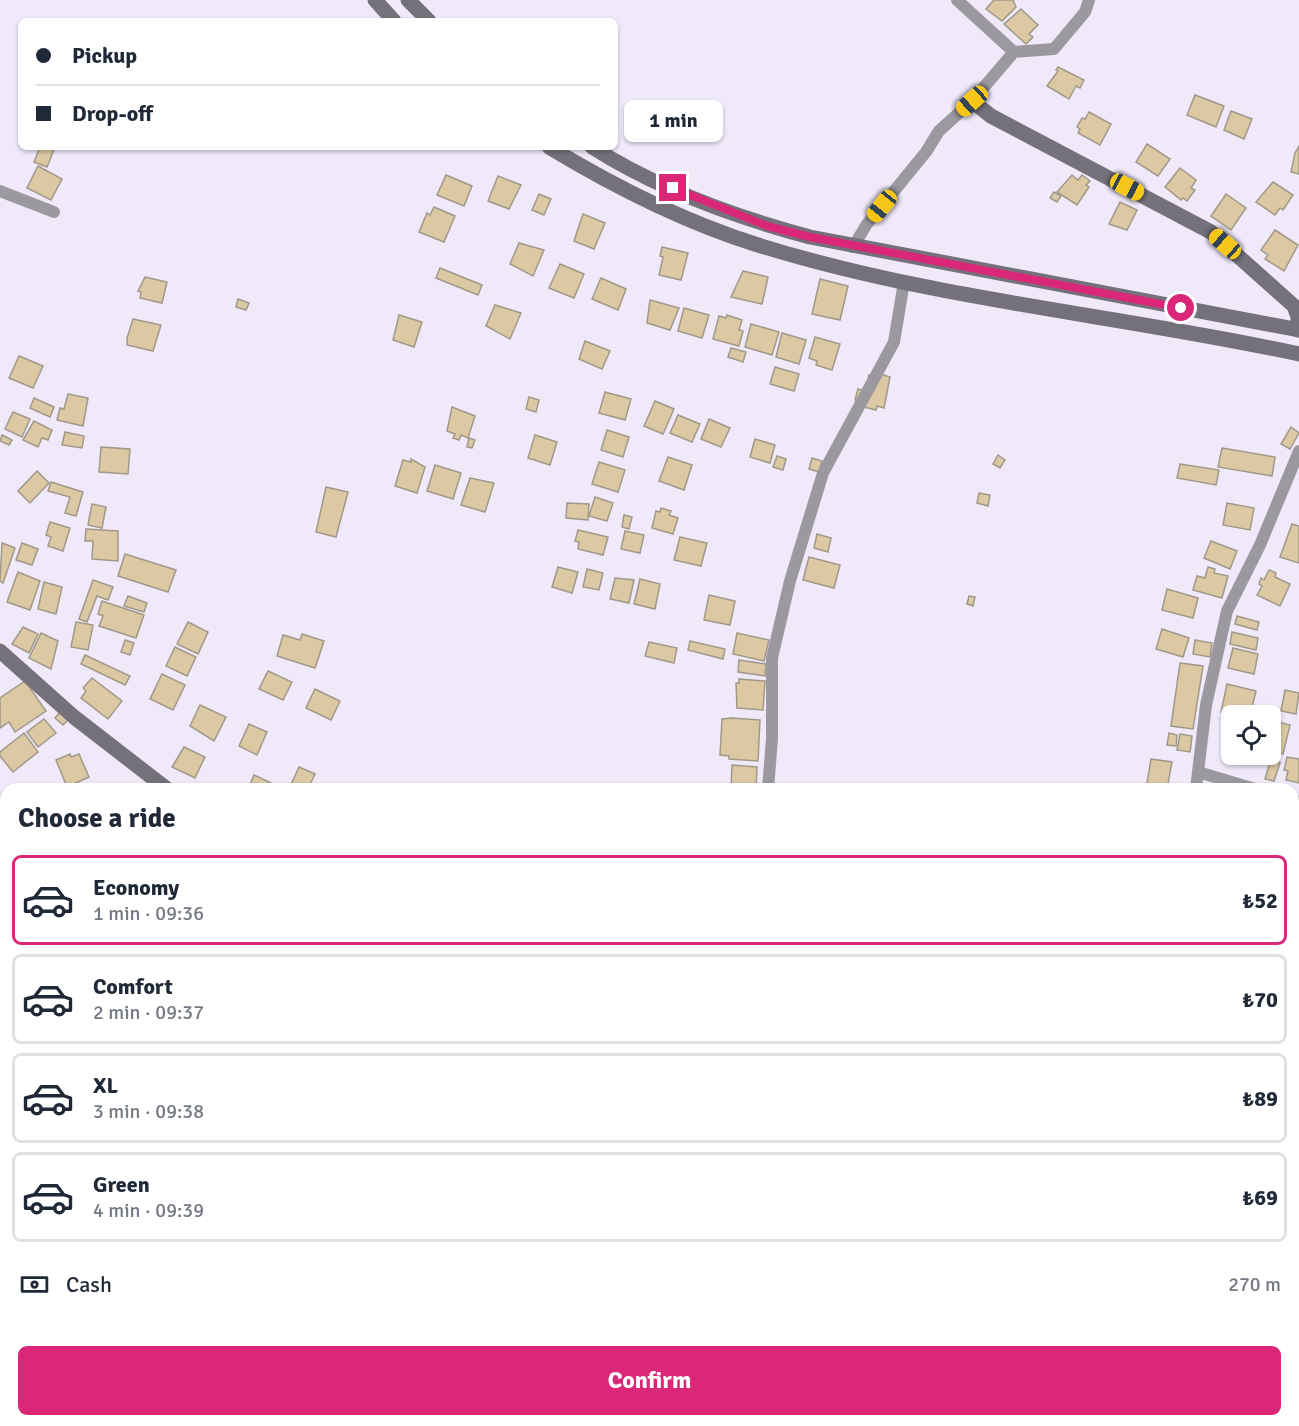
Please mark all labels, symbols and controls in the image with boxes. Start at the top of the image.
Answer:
text: Pickup [72,42,137,69]
car [953,82,991,120]
text: Drop-off [72,100,153,127]
callout: 1 min [624,101,722,143]
text: 1 min [649,108,698,133]
car [1107,171,1147,203]
route end [659,174,686,201]
car [864,186,900,226]
car [1206,225,1244,263]
route start [1167,294,1194,321]
map controls [1221,705,1281,765]
button: locate [1221,705,1281,765]
text: Choose a ride [18,802,176,835]
icon: car [21,873,75,927]
text: Economy [93,874,179,901]
text: ₺52 [1242,887,1278,914]
text: 1 min · 09:36 [93,901,204,926]
icon: car [21,972,75,1026]
text: Comfort [93,973,173,1000]
text: ₺70 [1242,986,1278,1013]
text: 2 min · 09:37 [93,1000,204,1025]
icon: car [21,1071,75,1125]
text: XL [93,1072,118,1099]
text: ₺89 [1242,1085,1278,1112]
text: 3 min · 09:38 [93,1099,204,1124]
icon: car [21,1170,75,1224]
text: Green [93,1171,150,1198]
text: ₺69 [1242,1184,1278,1211]
text: 4 min · 09:39 [93,1198,204,1223]
icon: cash [18,1268,51,1301]
text: Cash [66,1271,112,1298]
text: 270 m [1228,1272,1281,1297]
button: Confirm [18,1346,1281,1415]

